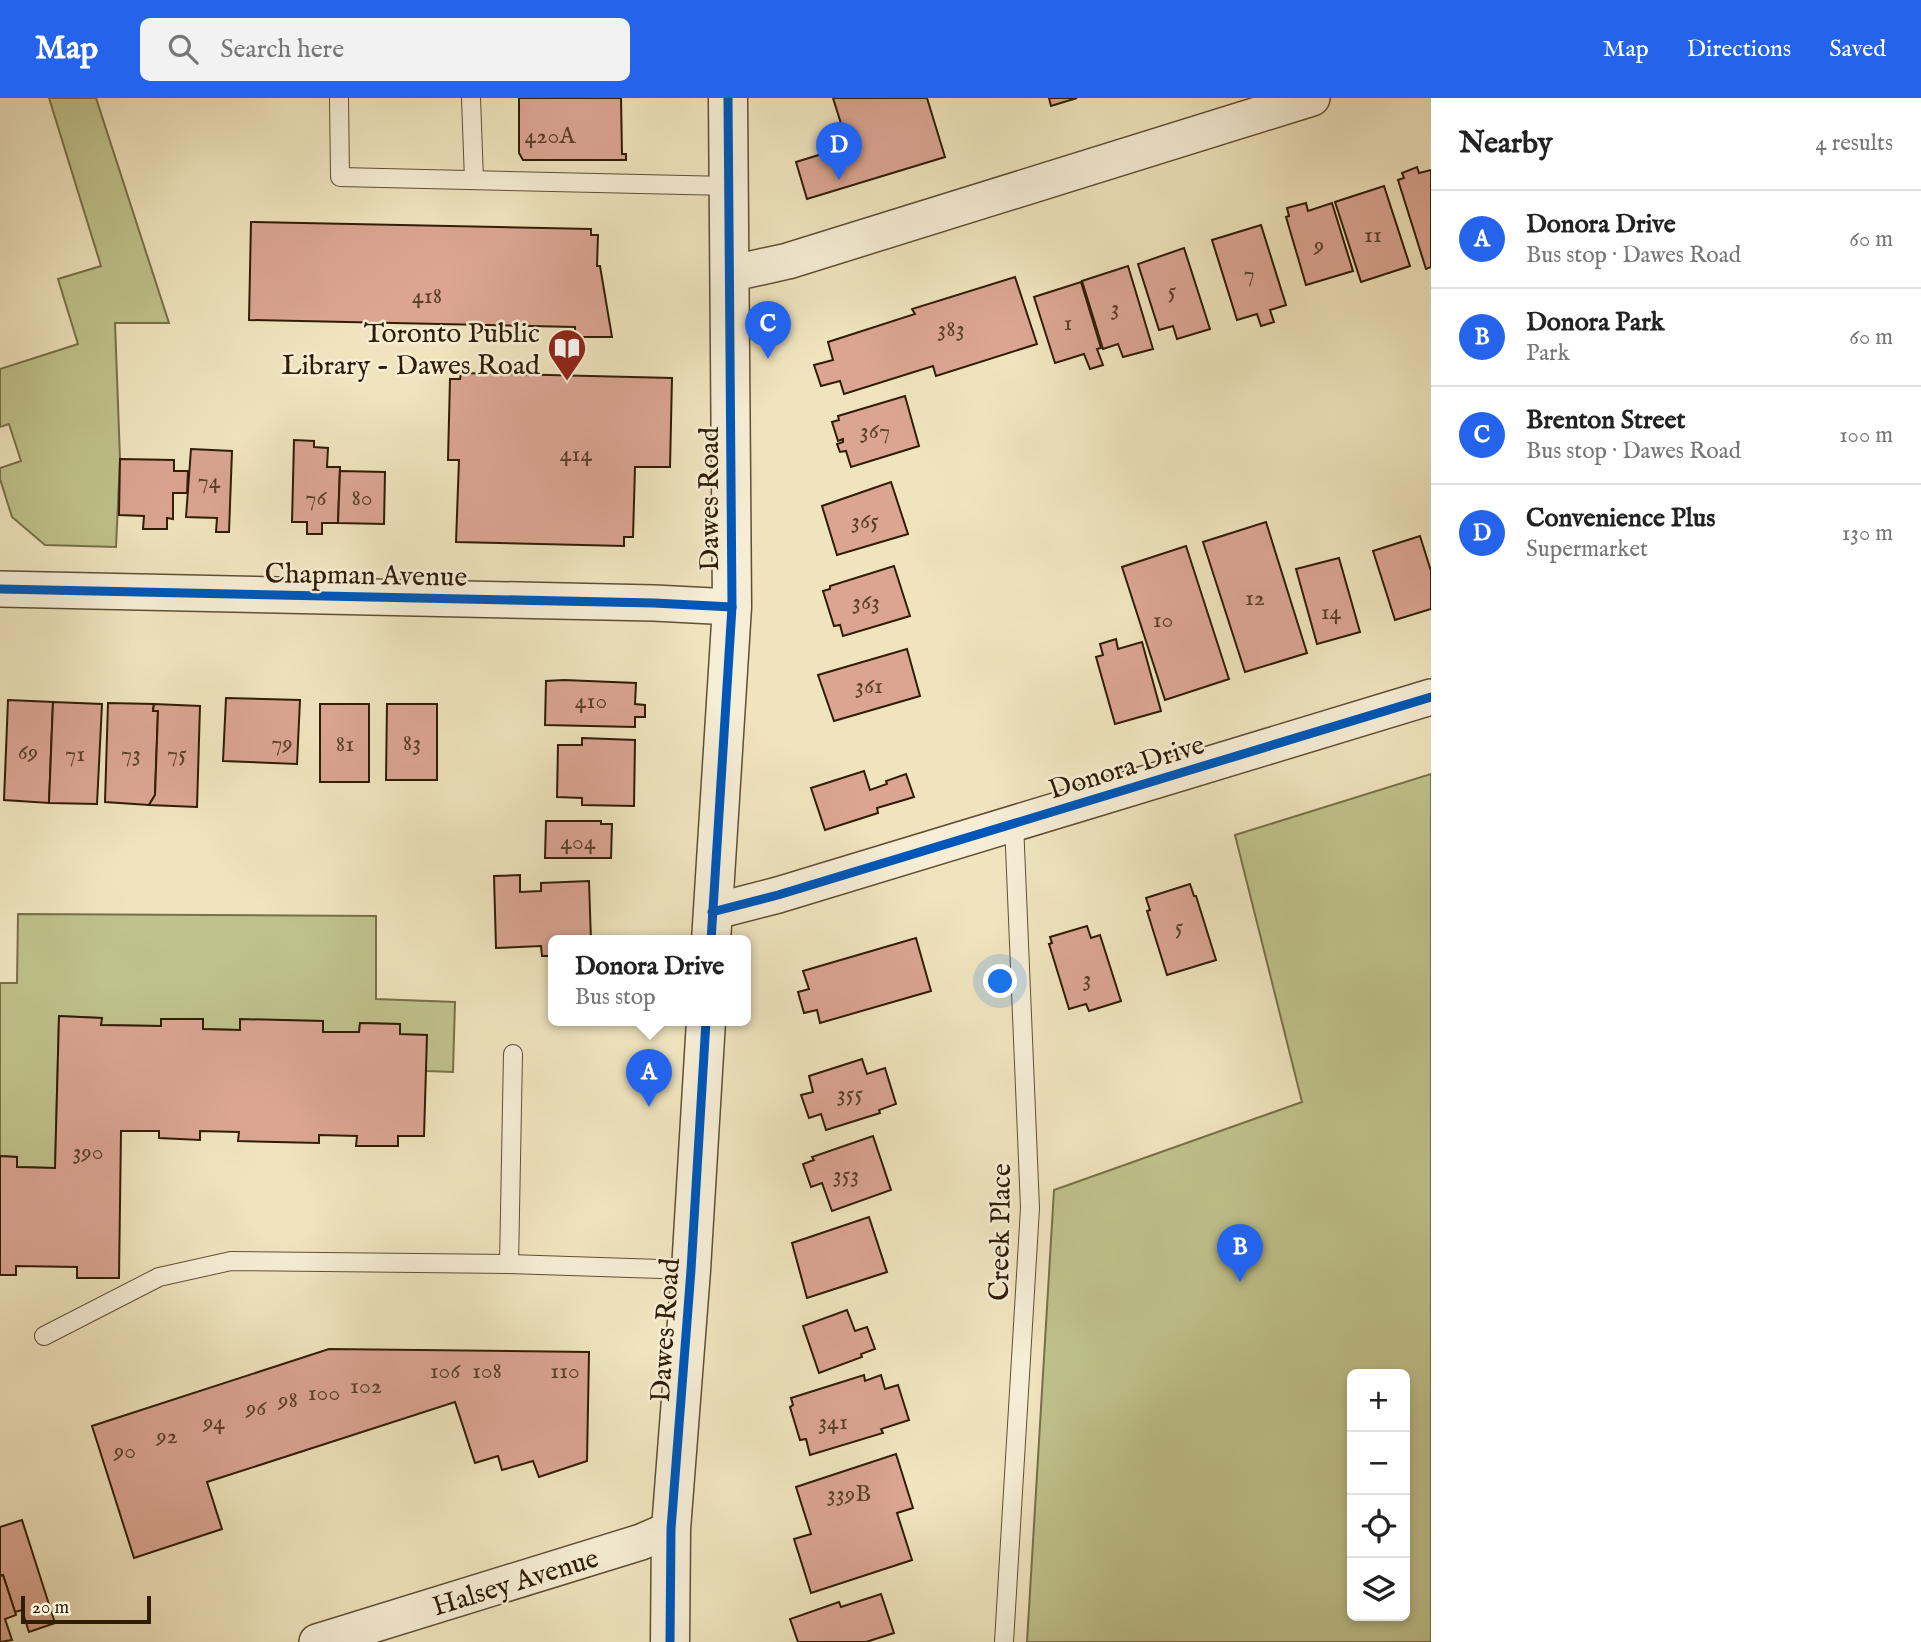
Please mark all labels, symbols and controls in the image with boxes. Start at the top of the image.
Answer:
search box [140,18,630,81]
text: Map [35,28,98,70]
icon: search [164,30,202,68]
text: Search here [220,33,344,66]
text: Map [1603,34,1649,65]
text: Directions [1687,34,1791,65]
text: Saved [1829,34,1886,65]
house number: 420A [524,121,576,152]
pin: D [816,122,862,180]
text: Nearby [1459,125,1552,163]
text: 4 results [1815,129,1893,158]
text: Donora Drive [1526,208,1676,241]
house number: 11 [1364,220,1382,251]
text: A [1474,225,1490,254]
text: 60 m [1849,225,1893,254]
house number: 9 [1313,230,1324,261]
text: Bus stop · Dawes Road [1526,241,1741,270]
house number: 7 [1243,259,1255,290]
house number: 5 [1168,276,1177,307]
house number: 418 [412,281,442,312]
house number: 3 [1111,293,1119,324]
pin: C [745,301,791,359]
text: Donora Park [1526,306,1665,339]
house number: 1 [1064,308,1072,339]
house number: 383 [937,314,965,345]
place label: Toronto Public Library - Dawes Road [282,317,540,384]
text: B [1474,323,1490,352]
text: 60 m [1849,323,1893,352]
library icon: Toronto Public Library - Dawes Road [546,327,588,382]
text: Park [1526,339,1570,368]
text: Brenton Street [1526,404,1685,437]
house number: 367 [860,416,890,447]
text: C [1474,421,1490,450]
text: 100 m [1839,421,1893,450]
street label: Dawes Road [693,427,728,571]
text: Bus stop · Dawes Road [1526,437,1741,466]
house number: 414 [560,439,592,470]
house number: 74 [198,466,221,497]
house number: 76 [305,483,328,514]
house number: 80 [351,483,373,514]
text: Convenience Plus [1526,502,1715,535]
house number: 365 [851,506,879,537]
text: D [1473,519,1491,548]
text: 130 m [1842,519,1893,548]
text: Supermarket [1526,535,1648,564]
street label: Chapman Avenue [264,557,468,596]
house number: 12 [1245,583,1265,614]
house number: 363 [852,587,880,618]
house number: 14 [1321,597,1342,628]
house number: 10 [1153,605,1173,636]
house number: 361 [855,671,883,702]
house number: 410 [575,686,607,717]
house number: 79 [271,728,293,759]
house number: 83 [403,728,421,759]
street label: Donora Drive [1045,728,1209,809]
house number: 81 [336,729,354,760]
house number: 69 [18,737,38,768]
house number: 71 [65,739,85,770]
house number: 73 [121,739,141,770]
house number: 75 [167,739,187,770]
house number: 404 [560,827,596,858]
house number: 5 [1175,912,1184,943]
popup [548,935,751,1026]
text: Donora Drive [575,950,724,983]
your location [983,964,1017,998]
house number: 3 [1083,964,1091,995]
text: Bus stop [575,983,656,1012]
pin: A [626,1049,672,1107]
house number: 355 [837,1079,863,1110]
house number: 390 [72,1137,104,1168]
house number: 353 [833,1160,859,1191]
street label: Creek Place [983,1163,1020,1301]
pin: B [1217,1224,1263,1282]
street label: Dawes Road [644,1257,689,1404]
house number: 106 [430,1356,461,1387]
house number: 108 [472,1356,502,1387]
house number: 110 [550,1356,580,1387]
map controls [1347,1369,1410,1621]
button: + [1347,1369,1410,1432]
house number: 102 [350,1371,382,1402]
house number: 100 [308,1378,340,1409]
house number: 98 [277,1385,298,1416]
house number: 96 [245,1393,267,1424]
house number: 94 [202,1407,225,1438]
house number: 341 [818,1407,848,1438]
house number: 92 [155,1421,178,1452]
button: − [1347,1432,1410,1495]
house number: 90 [113,1436,136,1467]
house number: 339B [827,1479,871,1510]
button: locate [1347,1495,1410,1558]
street label: Halsey Avenue [428,1541,603,1625]
button: layers [1347,1558,1410,1621]
scale bar [21,1593,150,1625]
text: 20 m [32,1596,69,1620]

